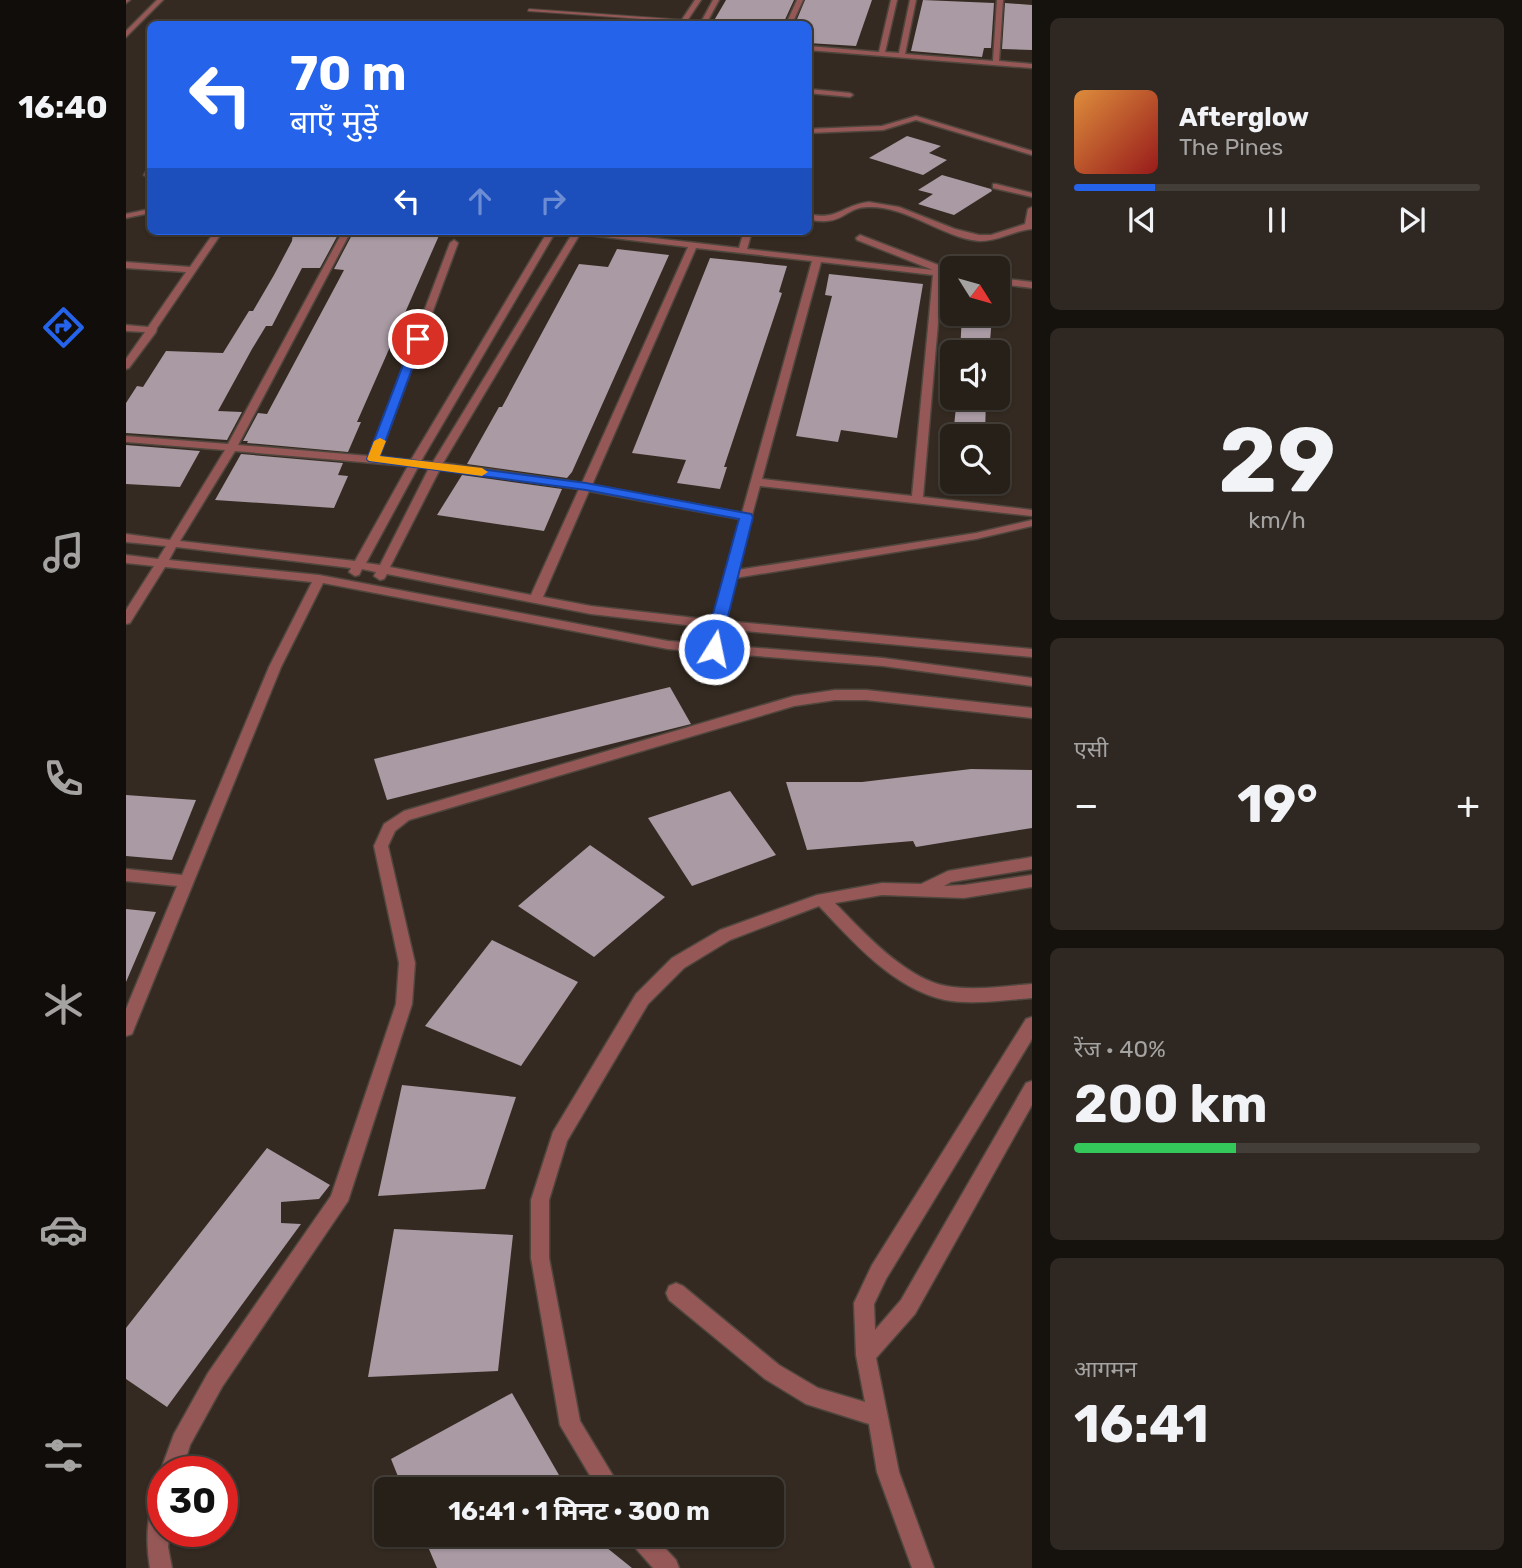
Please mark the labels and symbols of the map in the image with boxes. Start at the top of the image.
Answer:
north arrow [940,256,1010,326]
pin [388,309,448,369]
position arrow [677,612,751,686]
speed limit sign: 30 [147,1456,238,1547]

